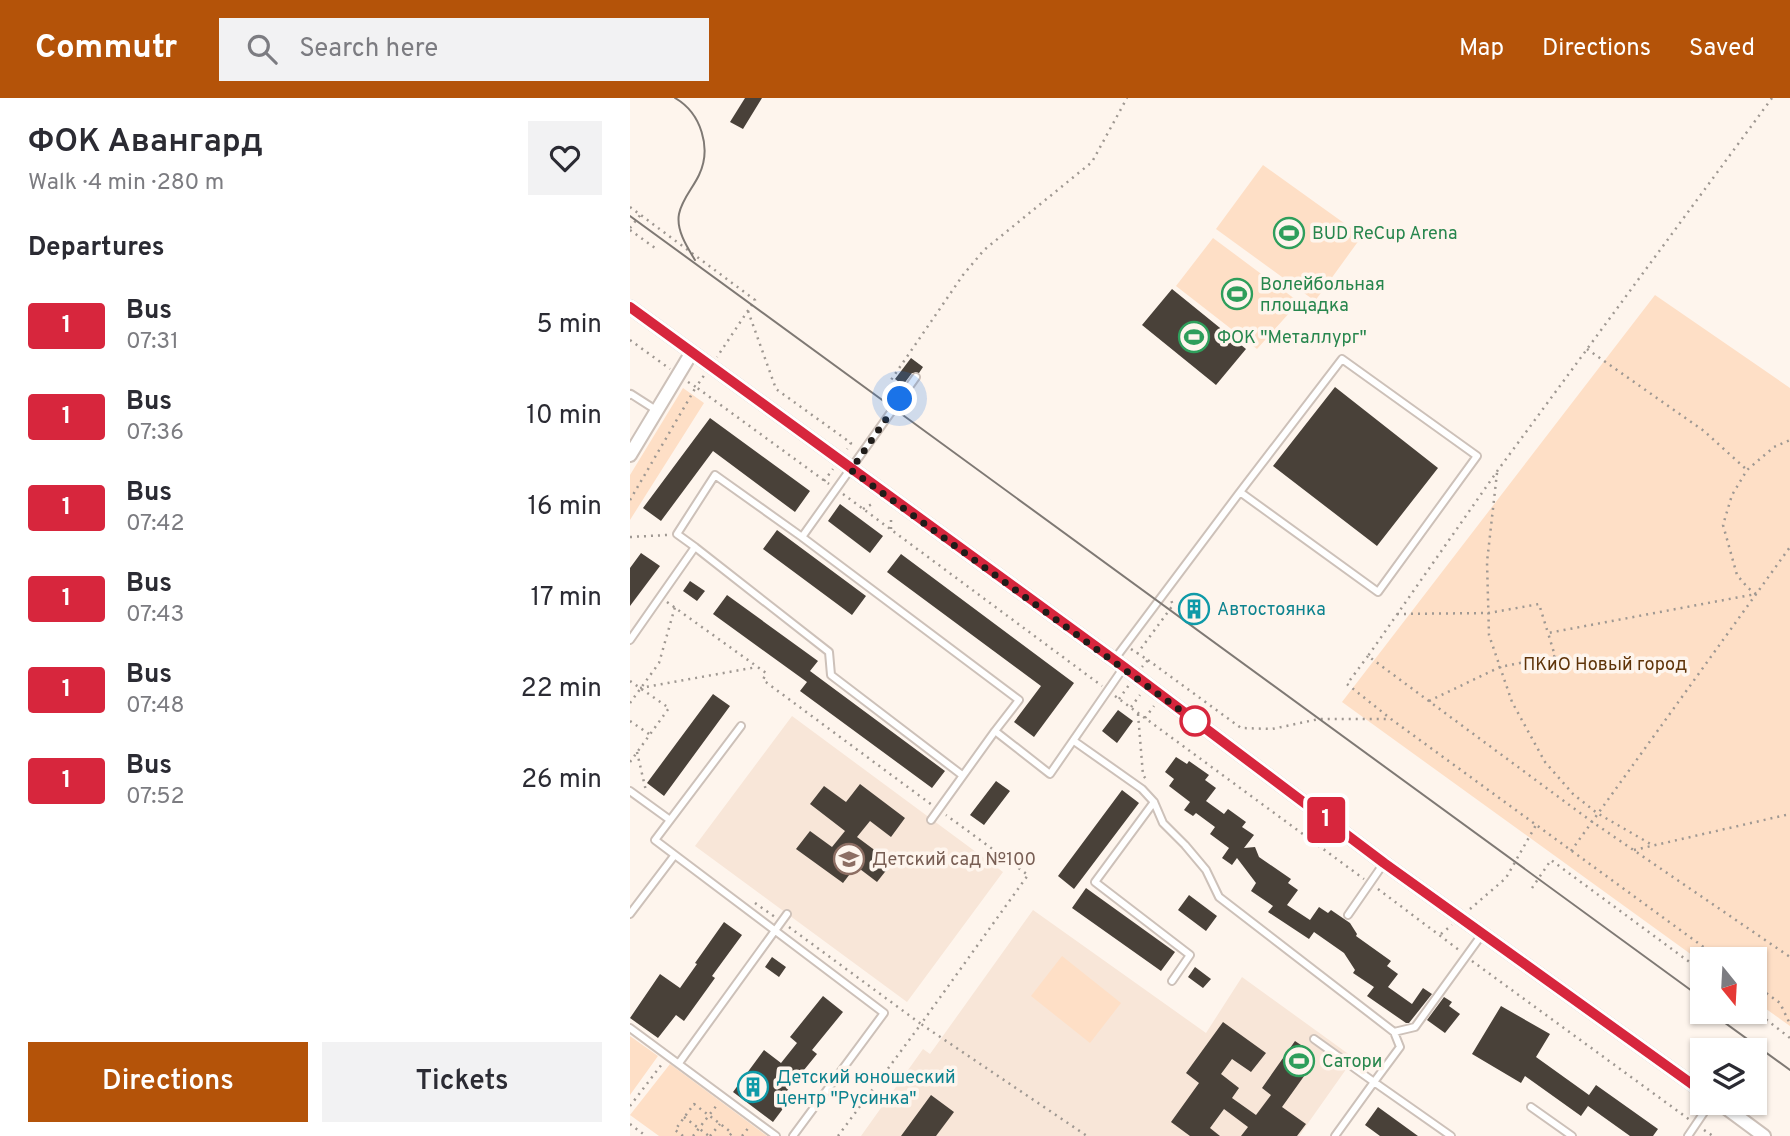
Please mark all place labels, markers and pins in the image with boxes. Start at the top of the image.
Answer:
sports icon: BUD ReCup Arena [1272,216,1306,250]
place label: BUD ReCup Arena [1312,223,1458,246]
place label: Волейбольная площадка [1260,274,1385,318]
sports icon: Волейбольная площадка [1220,277,1254,311]
sports icon: ФОК "Металлург" [1177,320,1211,354]
place label: ФОК "Металлург" [1217,327,1367,350]
building icon: Автостоянка [1177,592,1211,626]
place label: Автостоянка [1217,599,1326,622]
unlabelled marker [1180,706,1210,736]
school or university icon: Детский сад №100 [832,842,866,876]
place label: Детский сад №100 [872,849,1036,872]
sports icon: Сатори [1282,1044,1316,1078]
place label: Сатори [1322,1051,1382,1074]
place label: Детский юношеский центр "Русинка" [776,1067,956,1111]
building icon: Детский юношеский центр "Русинка" [736,1070,770,1104]

